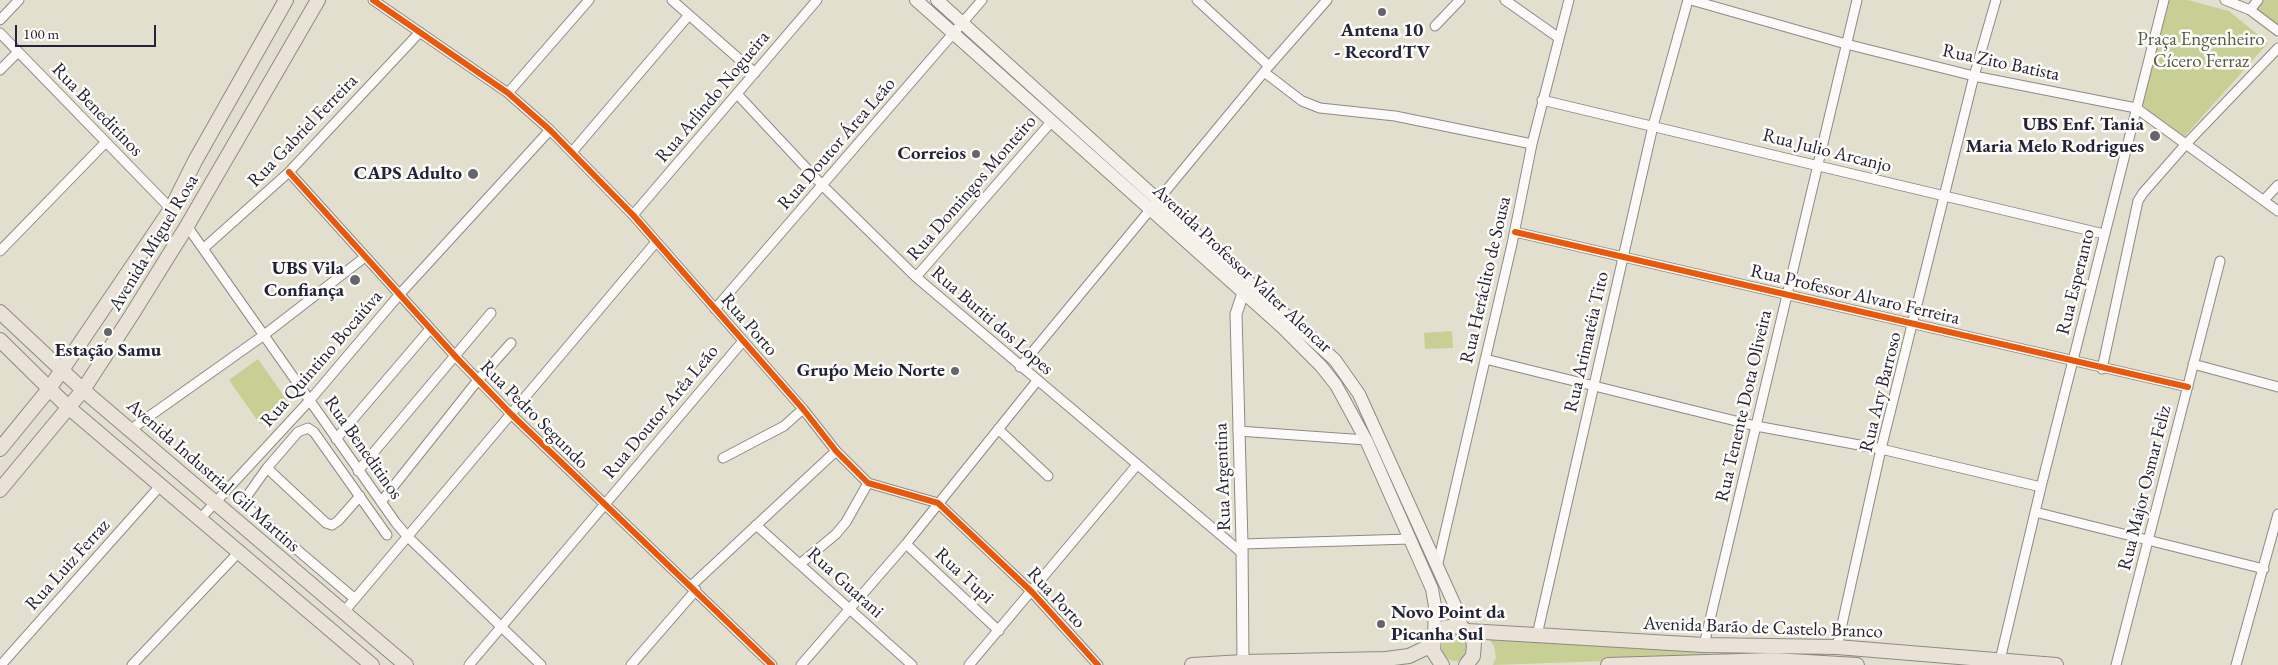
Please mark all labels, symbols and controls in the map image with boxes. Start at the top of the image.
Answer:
marker: Antena 10 - RecordTV [1376,6,1388,18]
scale bar [18,15,159,47]
place label: Antena 10 - RecordTV [1334,20,1430,64]
text: 100 m [23,24,59,43]
street label: Rua Arlindo Nogueira [651,26,775,168]
park label: Praça Engenheiro Cícero Ferraz [2137,29,2265,73]
street label: Rua Zito Batista [1940,39,2062,87]
street label: Rua Beneditinos [47,58,147,162]
street label: Rua Gabriel Ferreira [243,70,363,192]
street label: Rua Doutor Área Leão [773,73,901,215]
street label: Rua Domingos Monteiro [902,110,1042,266]
place label: UBS Enf. Tania Maria Melo Rodrigues [1966,114,2144,158]
street label: Rua Julio Arcanjo [1760,124,1894,178]
marker: UBS Enf. Tania Maria Melo Rodrigues [2148,129,2162,143]
place label: Correios [898,143,966,165]
marker: Correios [970,148,982,160]
place label: CAPS Adulto [354,163,462,185]
marker: CAPS Adulto [466,167,480,181]
street label: Avenida Miguel Rosa [104,171,204,315]
street label: Avenida Professor Valter Alencar [1148,180,1336,358]
street label: Rua Heráclito de Sousa [1456,194,1516,366]
street label: Rua Esperanto [2052,227,2100,337]
place label: UBS Vila Confiança [264,258,344,302]
street label: Rua Professor Alvaro Ferreira [1748,260,1962,330]
street label: Rua Buriti dos Lopes [926,262,1058,380]
street label: Rua Arimatéia Tito [1560,269,1614,415]
marker: UBS Vila Confiança [348,273,362,287]
street label: Rua Quintino Bocaiúva [256,286,388,432]
street label: Rua Porto [716,289,782,361]
street label: Rua Tenente Dota Oliveira [1711,308,1777,504]
marker: Estação Samu [102,326,114,338]
street label: Rua Ary Barroso [1855,330,1907,454]
place label: Estação Samu [55,340,161,362]
street label: Rua Doutor Arêa Leão [598,340,724,484]
street label: Rua Pedro Segundo [475,356,593,474]
place label: Gruṕo Meio Norte [797,360,945,382]
marker: Gruṕo Meio Norte [949,365,961,377]
street label: Rua Beneditinos [319,392,407,504]
street label: Avenida Industrial Gil Martins [122,394,304,558]
street label: Rua Major Osmar Feliz [2113,403,2177,573]
street label: Rua Argentina [1210,422,1236,532]
street label: Rua Luiz Ferraz [21,515,115,615]
street label: Rua Guarani [802,543,888,623]
street label: Rua Tupi [930,543,998,609]
street label: Rua Porto [1022,563,1090,633]
place label: Novo Point da Picanha Sul [1391,602,1505,646]
street label: Avenida Barão de Castelo Branco [1643,612,1883,644]
marker: Novo Point da Picanha Sul [1375,618,1387,630]

